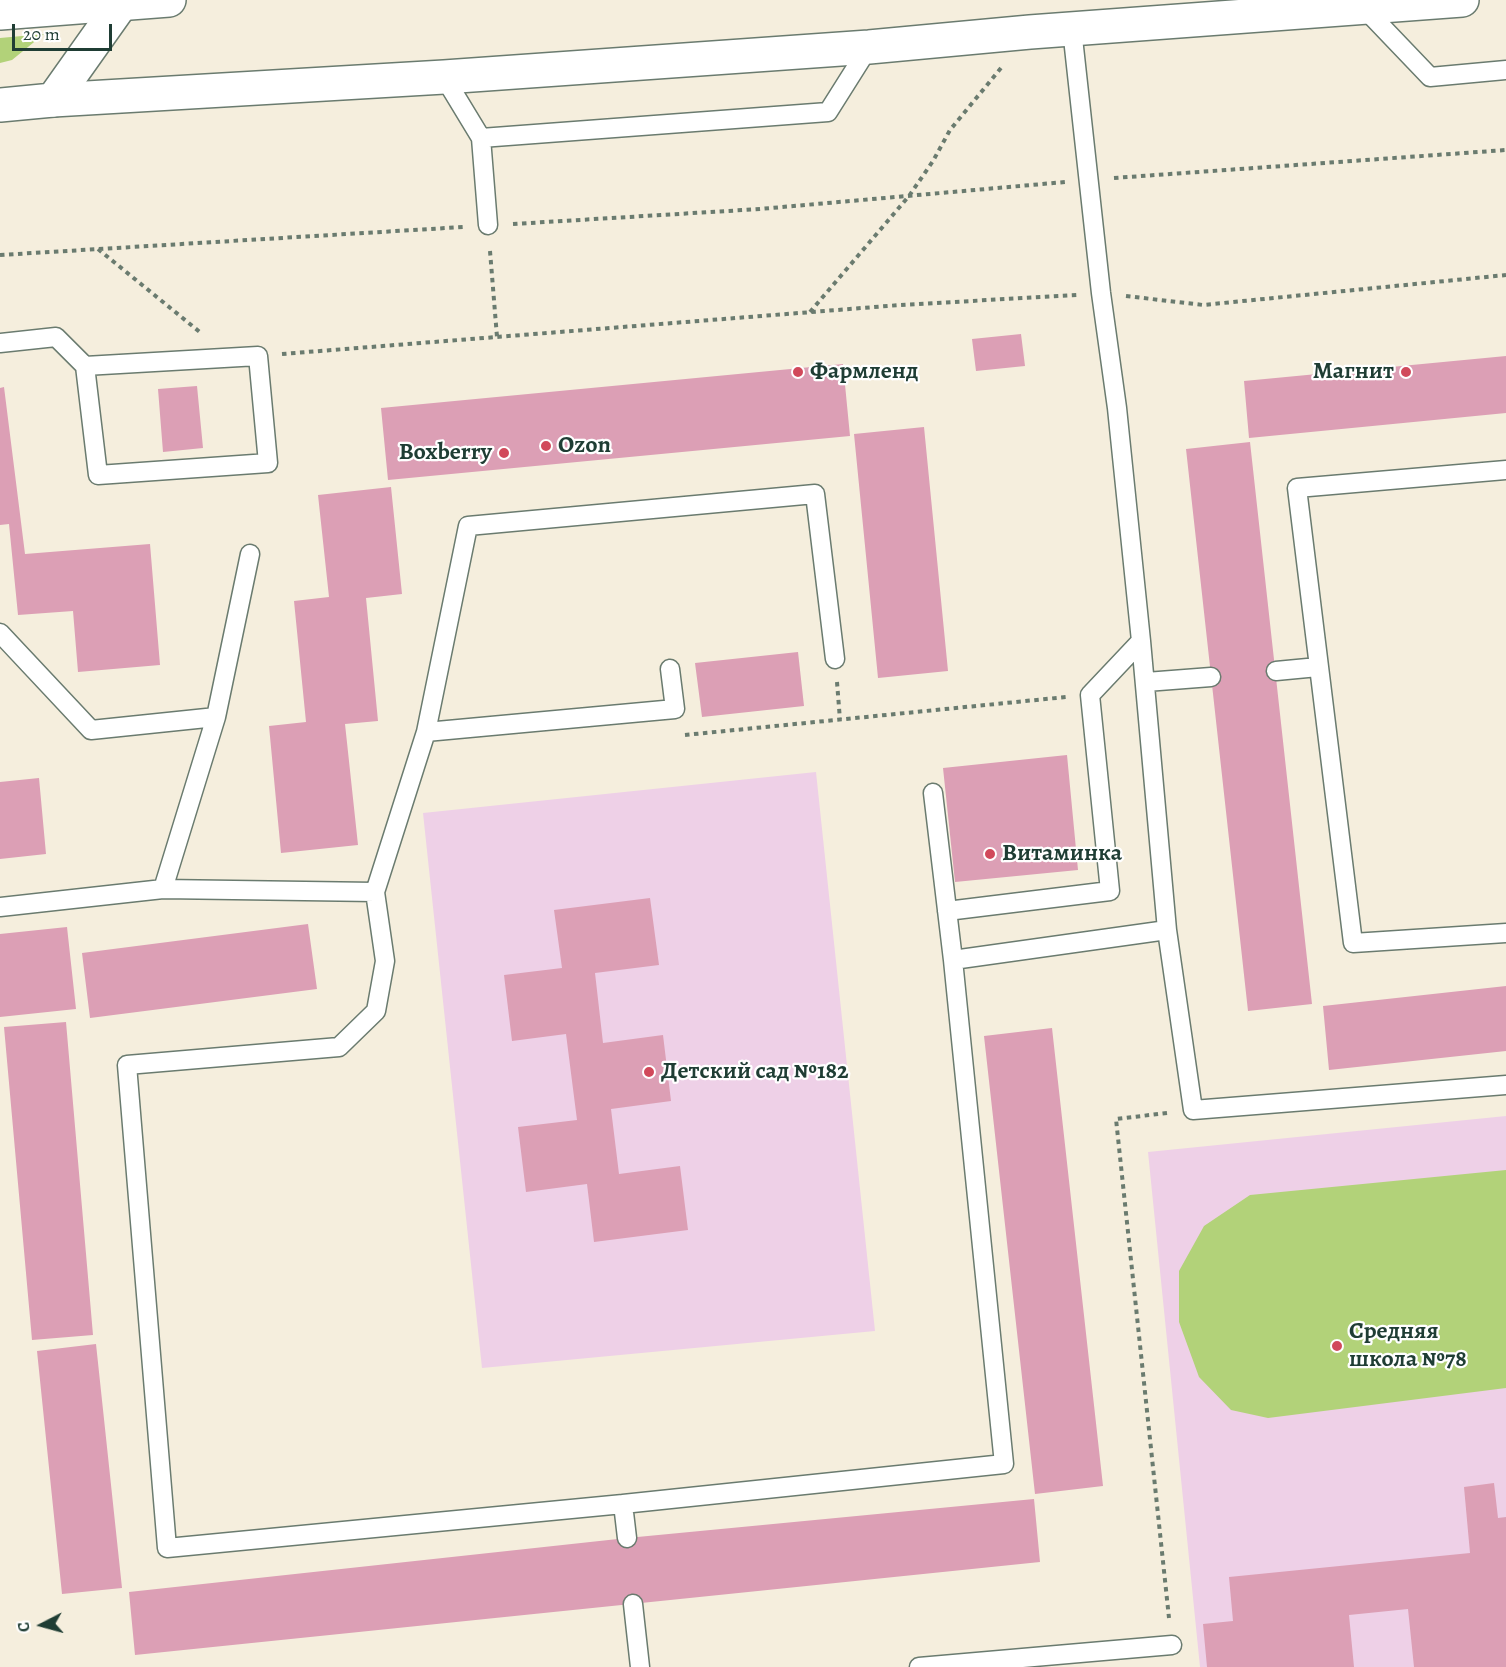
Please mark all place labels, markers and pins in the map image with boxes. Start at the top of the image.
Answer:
place label: Фармленд [810,358,918,386]
place label: Магнит [1313,358,1394,386]
marker: Фармленд [791,365,805,379]
marker: Магнит [1399,365,1413,379]
place label: Ozon [558,432,611,460]
place label: Boxberry [399,439,492,467]
marker: Ozon [539,439,553,453]
marker: Boxberry [497,446,511,460]
place label: Витаминка [1002,840,1122,868]
marker: Витаминка [983,847,997,861]
place label: Детский сад №182 [661,1058,849,1086]
marker: Детский сад №182 [642,1065,656,1079]
place label: Средняя школа №78 [1349,1318,1467,1374]
marker: Средняя школа №78 [1330,1339,1344,1353]

